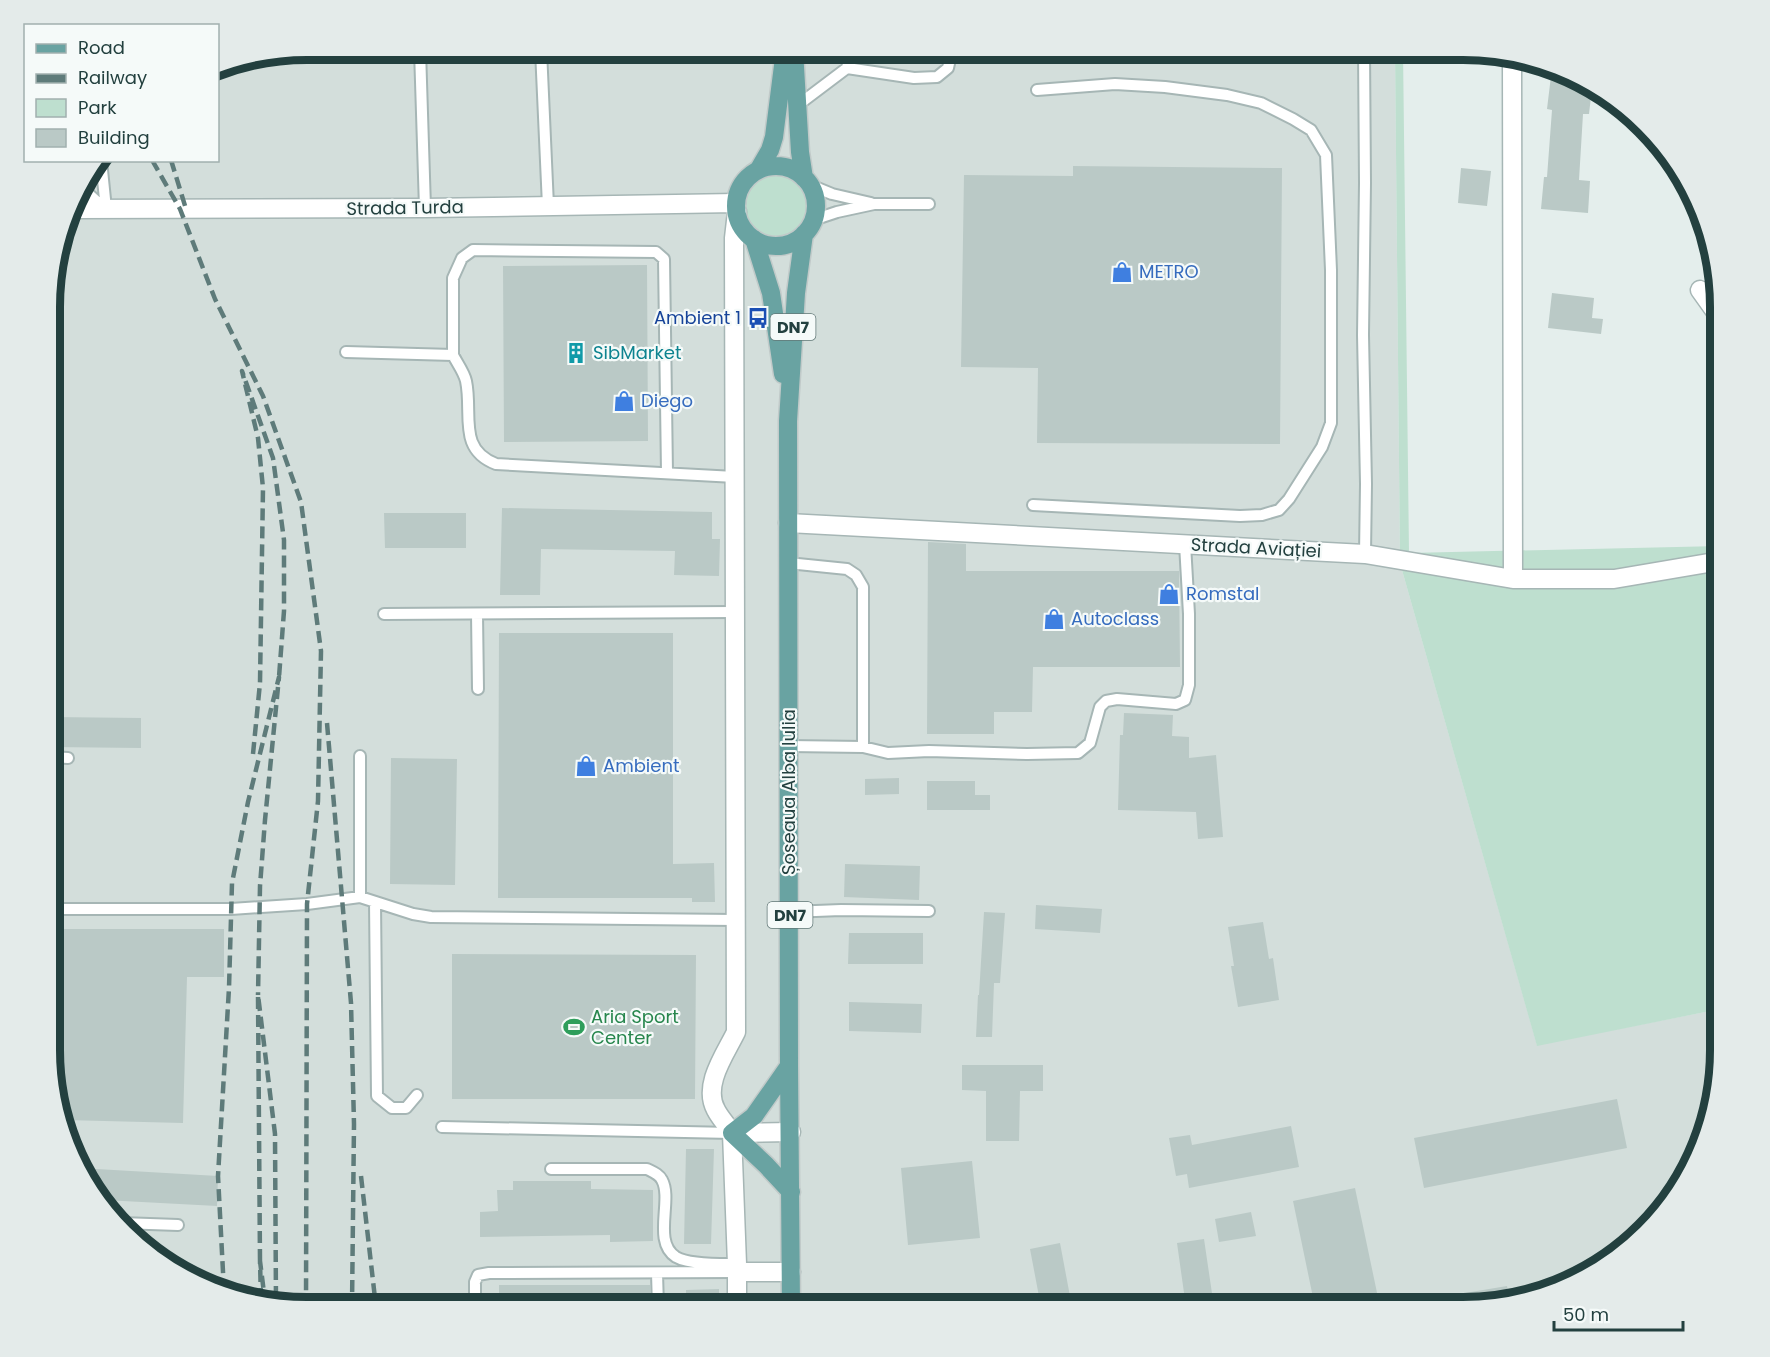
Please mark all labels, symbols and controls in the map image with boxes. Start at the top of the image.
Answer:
legend [24,24,219,162]
text: Road [78,35,125,60]
text: Railway [78,65,147,90]
text: Park [78,95,117,120]
text: Building [78,125,150,150]
street label: Strada Turda [346,194,464,221]
place label: METRO [1139,259,1199,284]
shop icon: METRO [1110,260,1134,284]
place label: Ambient 1 [654,305,741,330]
bus stop icon: Ambient 1 [746,306,770,330]
road number: DN7 [770,314,816,340]
place label: SibMarket [593,340,682,365]
building icon: SibMarket [564,341,588,365]
place label: Diego [641,388,693,413]
shop icon: Diego [612,389,636,413]
street label: Strada Aviației [1190,532,1322,563]
place label: Romstal [1186,581,1260,606]
shop icon: Romstal [1157,582,1181,606]
place label: Autoclass [1071,606,1159,631]
shop icon: Autoclass [1042,607,1066,631]
street label: Șoseaua Alba Iulia [776,709,801,875]
place label: Ambient [603,753,680,778]
shop icon: Ambient [574,754,598,778]
road number: DN7 [768,902,812,928]
place label: Aria Sport Center [591,1004,679,1050]
sports icon: Aria Sport Center [562,1015,586,1039]
scale bar [1554,1294,1683,1332]
text: 50 m [1563,1302,1609,1327]

